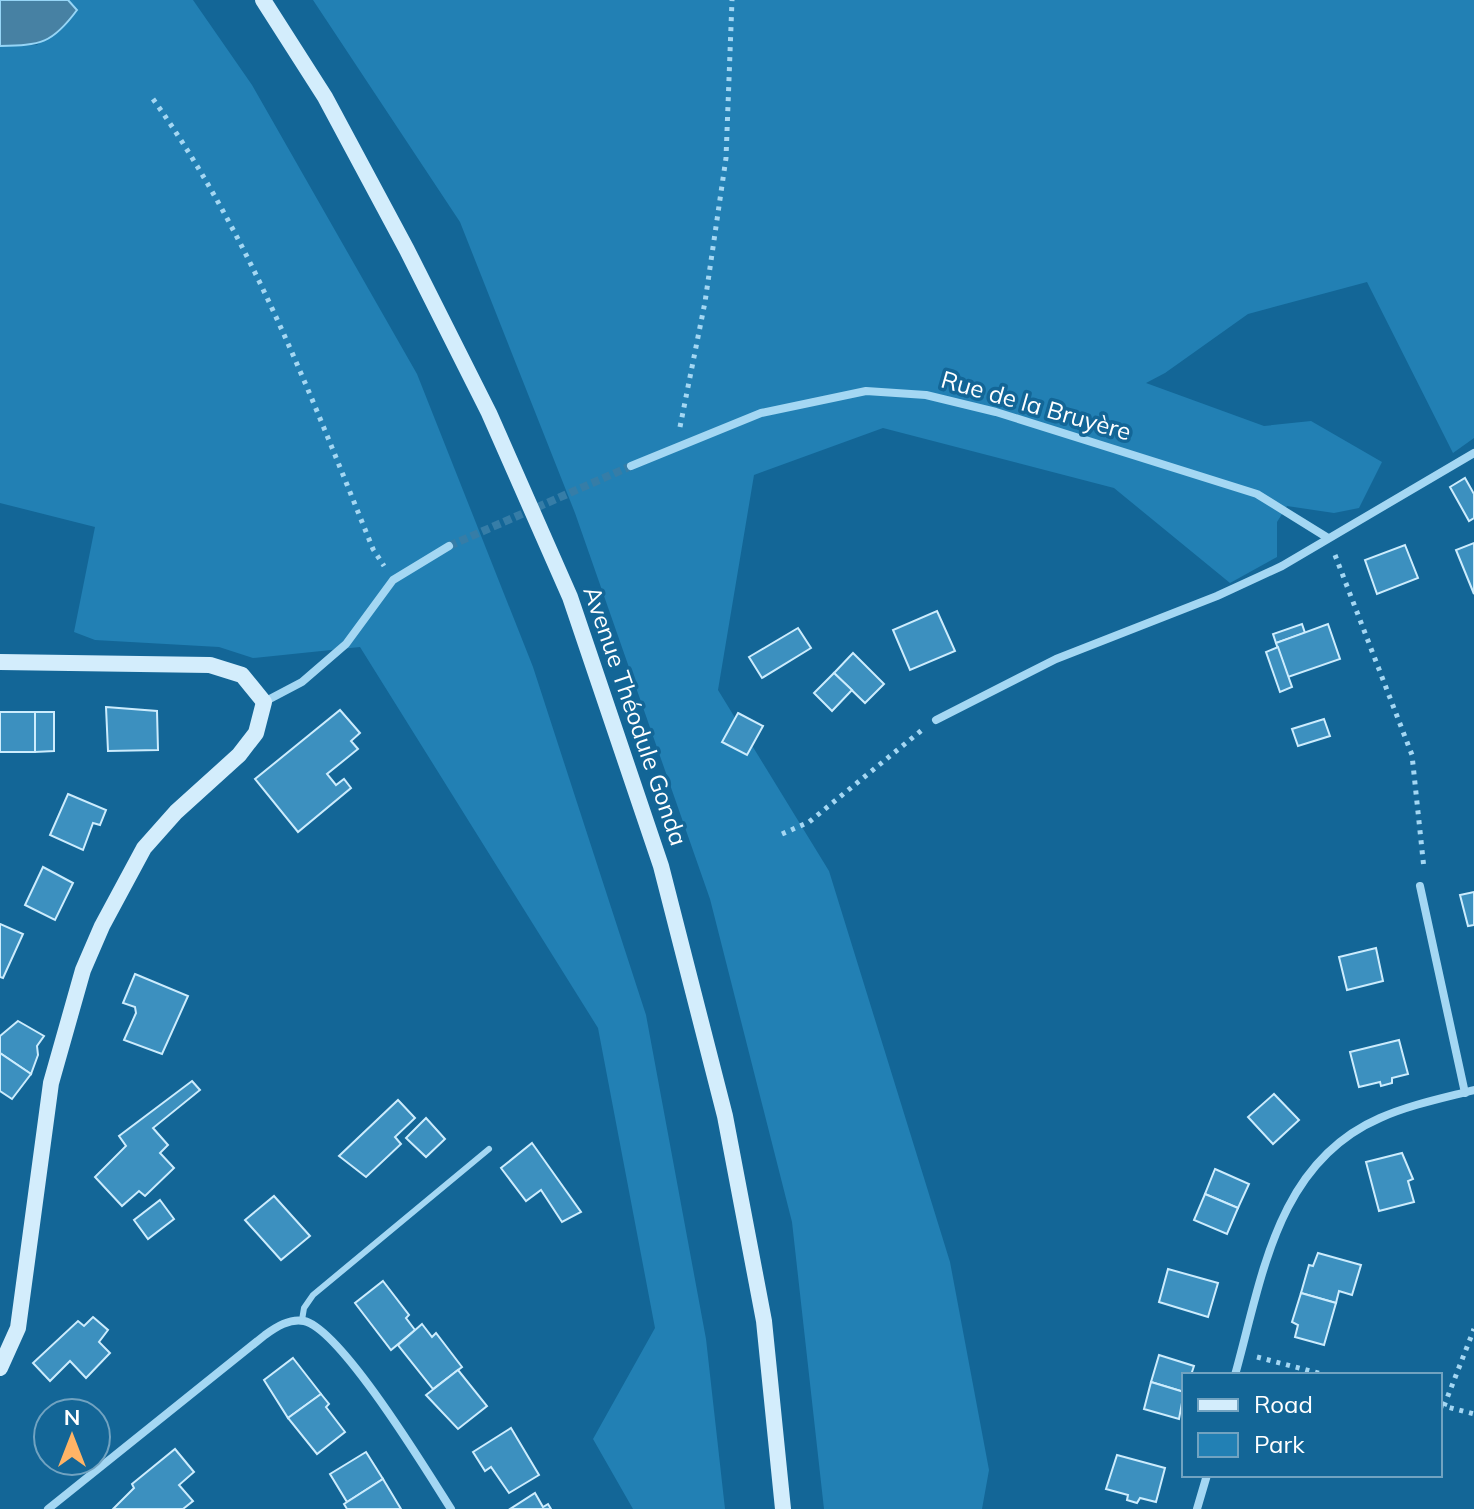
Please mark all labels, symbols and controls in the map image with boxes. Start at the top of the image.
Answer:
street label: Rue de la Bruyère [938,364,1135,446]
street label: Avenue Théodule Gonda [577,582,694,849]
legend [1182,1373,1442,1477]
text: Road [1254,1389,1313,1419]
north arrow [32,1397,112,1477]
text: N [64,1403,80,1431]
text: Park [1254,1429,1305,1459]

